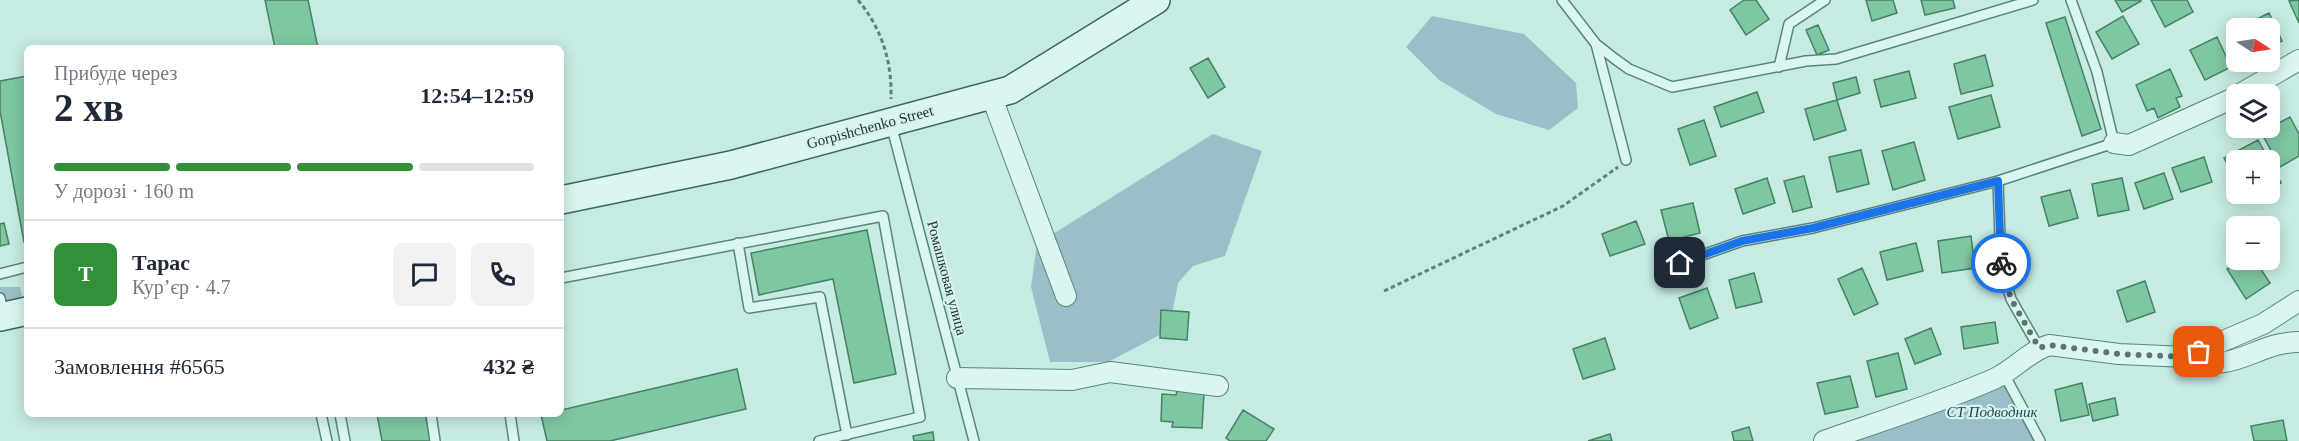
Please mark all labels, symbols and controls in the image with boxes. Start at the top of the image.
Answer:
north arrow [2226,18,2280,72]
map controls [2226,18,2280,270]
text: Прибуде через [54,62,177,84]
text: 12:54–12:59 [420,83,534,108]
button: layers [2226,84,2280,138]
text: 2 хв [54,86,124,129]
street label: Gorpishchenko Street [805,102,936,152]
button: + [2226,150,2280,204]
text: У дорозі · 160 m [54,180,194,202]
button: − [2226,216,2280,270]
street label: Ромашковая улица [924,219,970,337]
courier [1971,233,2031,293]
pin [1654,237,1705,288]
button: chat [393,243,456,306]
button: phone [471,243,534,306]
icon: home [1663,246,1696,279]
icon: bike [1985,247,2018,280]
text: Тарас [132,250,190,275]
text: Т [78,261,93,286]
text: Кур’єр · 4.7 [132,276,231,298]
pin [2173,326,2224,377]
icon: bag [2182,335,2215,368]
text: Замовлення #6565 [54,354,225,379]
text: 432 ₴ [483,354,534,379]
park label: СТ Подводник [1947,404,2038,420]

